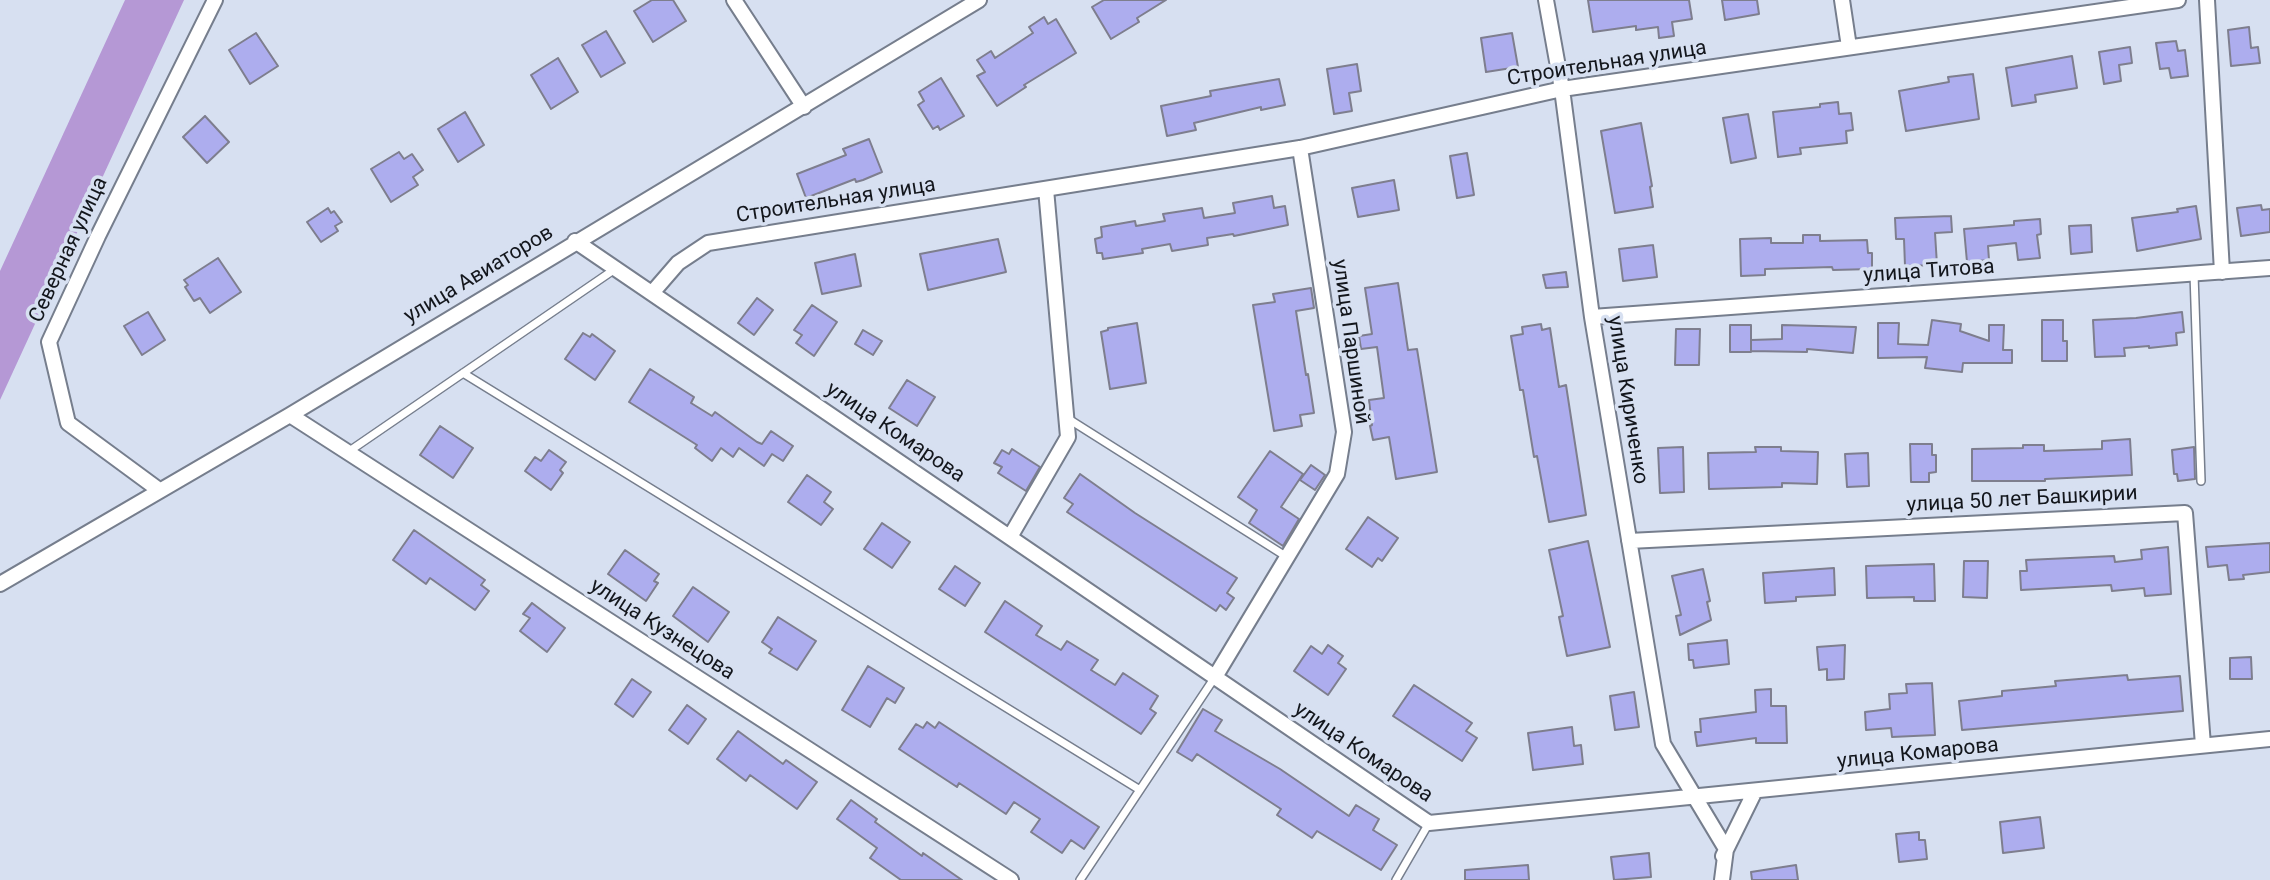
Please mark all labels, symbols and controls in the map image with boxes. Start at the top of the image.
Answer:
street label: Строительная улица [1506,36,1708,92]
street label: Северная улица [24,173,114,327]
street label: Строительная улица [735,173,937,229]
street label: улица Авиаторов [400,221,558,329]
street label: улица Титова [1863,255,1995,289]
street label: улица Паршиной [1326,258,1374,426]
street label: улица Кириченко [1601,314,1653,486]
street label: улица Комарова [821,377,969,489]
street label: улица 50 лет Башкирии [1906,481,2138,519]
street label: улица Кузнецова [585,574,739,686]
street label: улица Комарова [1289,697,1437,809]
street label: улица Комарова [1836,733,2000,775]

